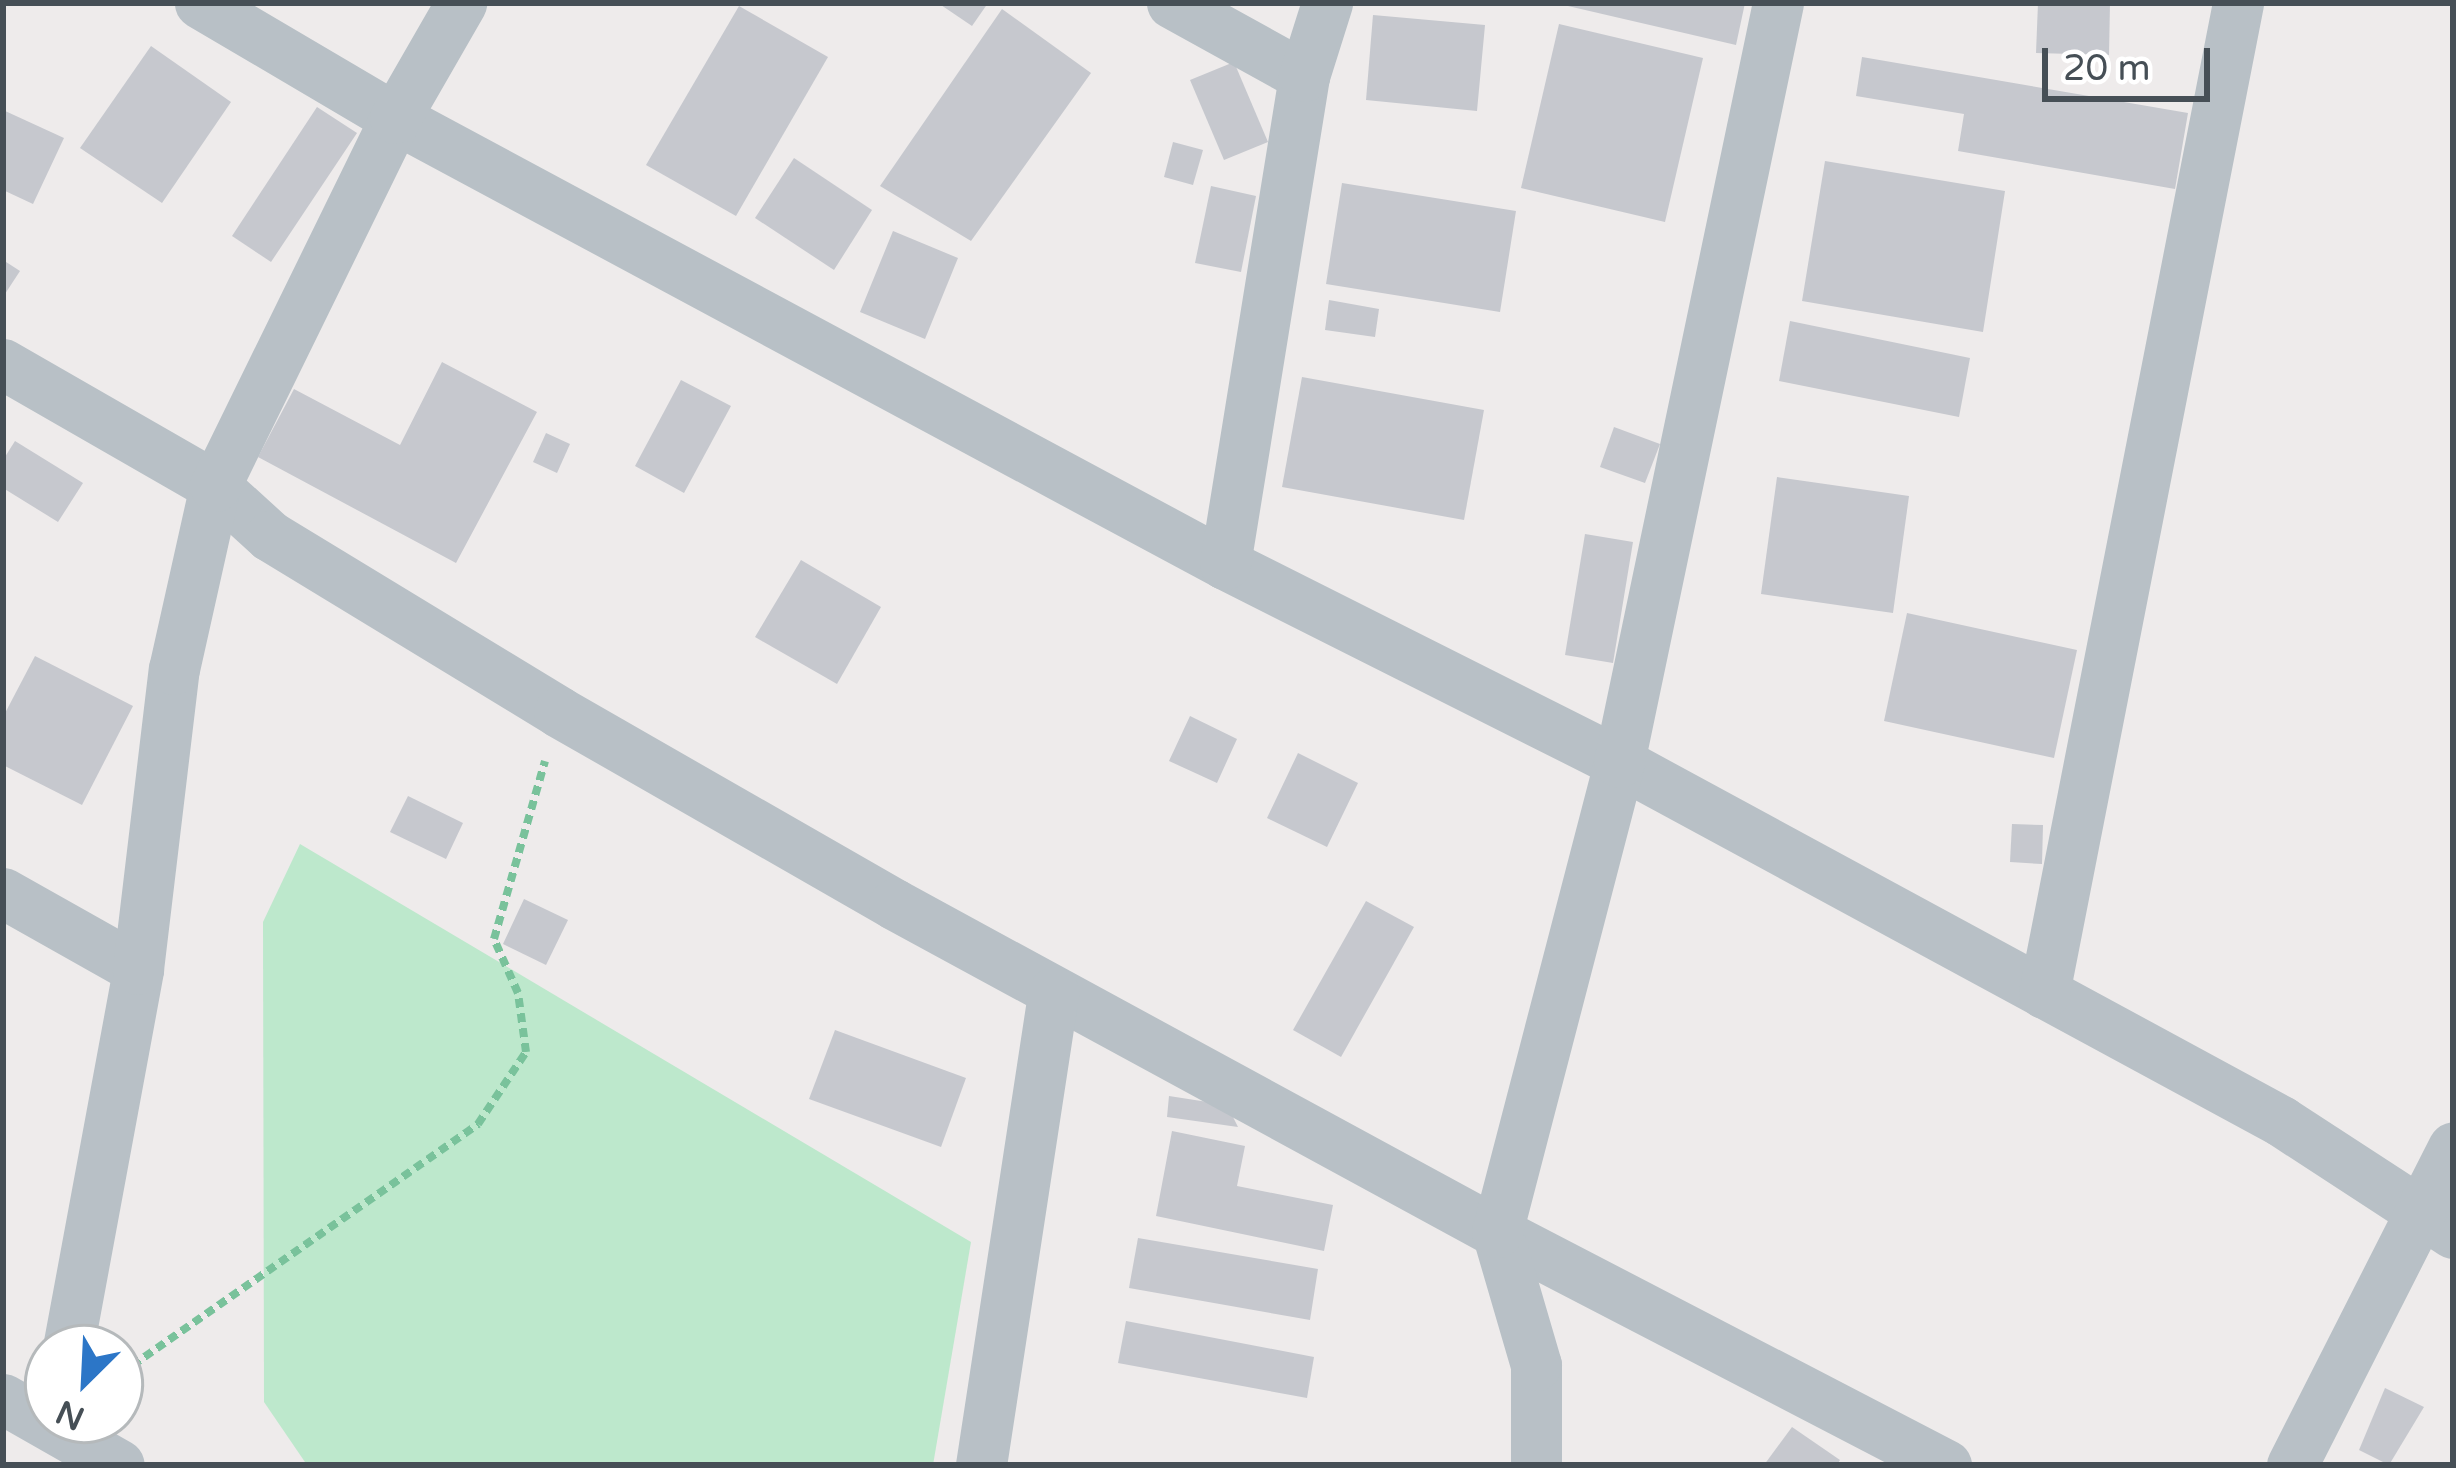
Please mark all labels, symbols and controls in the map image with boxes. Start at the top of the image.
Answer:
scale bar [2048,24,2216,98]
text: 20 m [2063,47,2151,90]
north arrow [24,1324,144,1444]
text: N [50,1391,90,1438]

